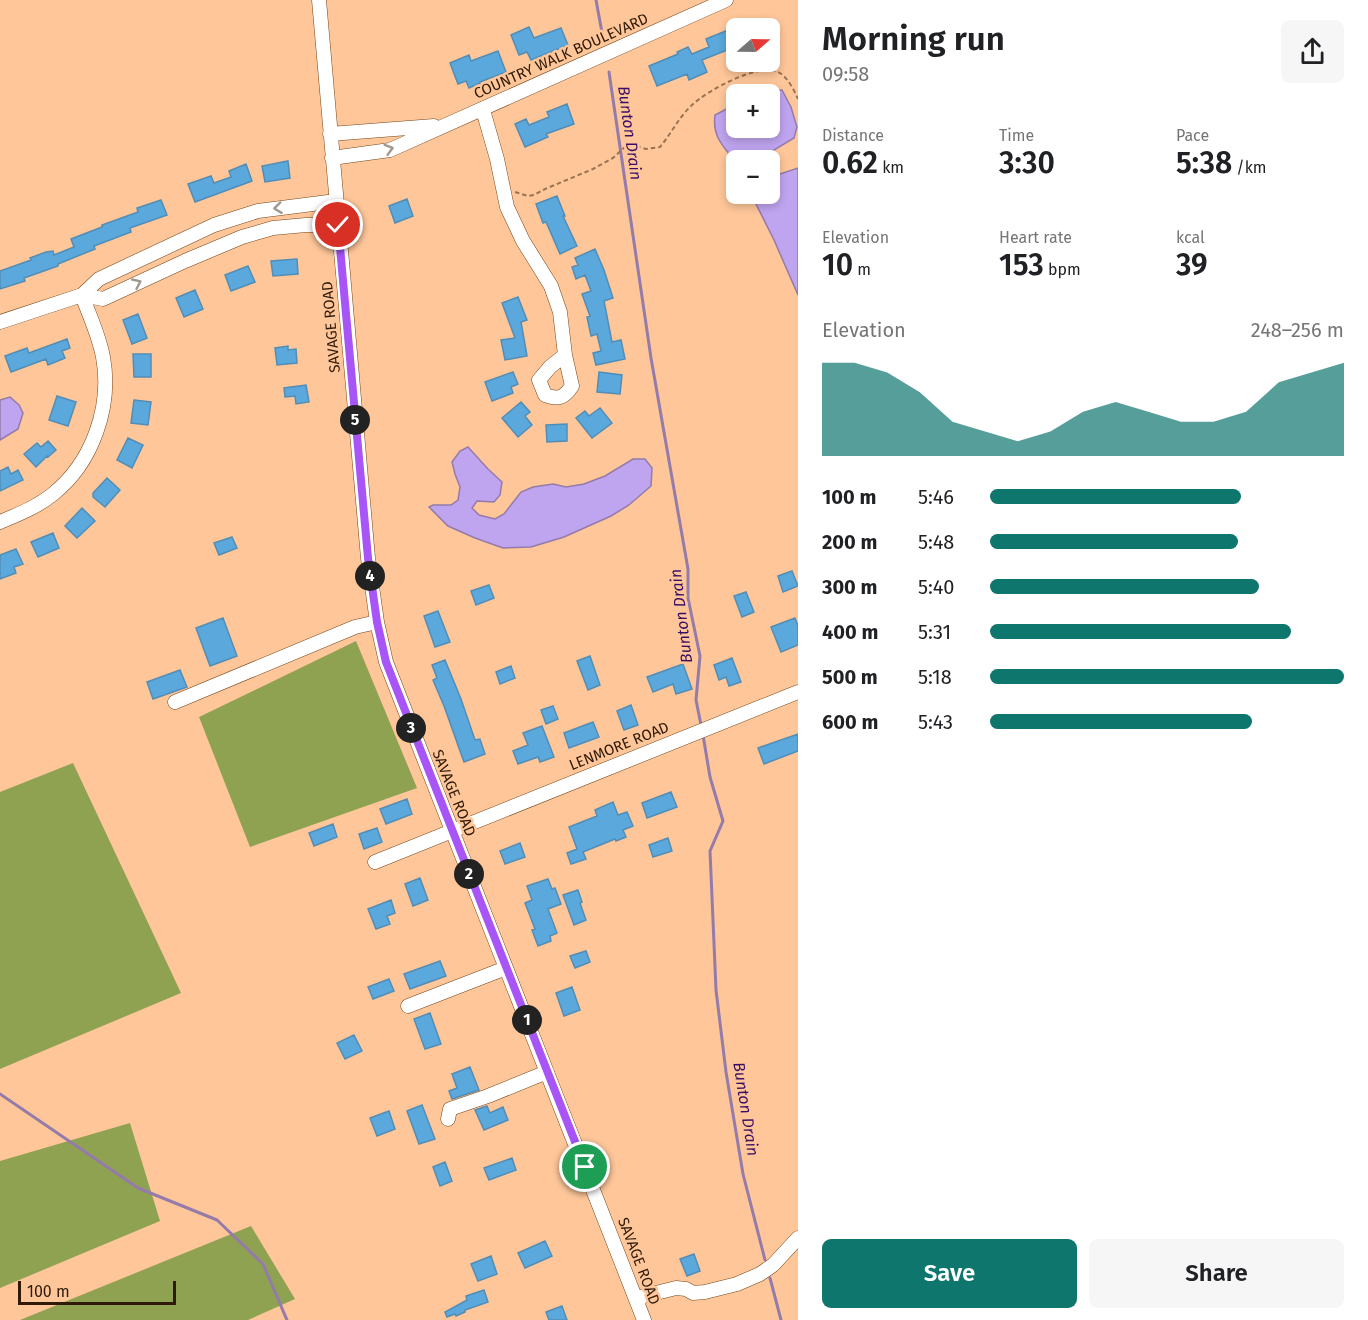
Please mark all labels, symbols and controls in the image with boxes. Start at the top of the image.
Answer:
street label: COUNTRY WALK BOULEVARD [471,9,651,103]
north arrow [726,18,780,72]
map controls [726,18,780,204]
text: Morning run [822,19,1005,59]
button: share [1281,20,1344,83]
text: 09:58 [822,62,869,86]
button: + [726,84,780,138]
water label: Bunton Drain [614,85,646,181]
text: Distance [822,126,884,145]
text: Time [999,126,1034,145]
text: Pace [1176,126,1209,145]
one-way arrow [383,144,394,156]
text: 0.62 [822,145,878,181]
text: 3:30 [999,145,1055,181]
text: 5:38 [1176,145,1232,181]
button: − [726,150,780,204]
text: km [878,158,904,177]
text: /km [1232,158,1267,177]
pin [312,199,363,250]
one-way arrow [273,202,282,214]
icon: check [321,208,354,241]
text: Elevation [822,228,889,247]
text: Heart rate [999,228,1072,247]
text: kcal [1176,228,1205,247]
text: 10 [822,247,853,283]
text: 153 [999,247,1044,283]
text: 39 [1176,247,1208,283]
text: m [853,260,871,279]
text: bpm [1044,260,1081,279]
one-way arrow [130,279,141,291]
street label: SAVAGE ROAD [318,280,344,374]
text: Elevation [822,318,906,342]
text: 248–256 m [1251,318,1344,342]
pin: 5 [340,405,370,435]
text: 5 [351,410,359,429]
text: 100 m [822,485,876,509]
text: 5:46 [918,485,954,509]
text: 200 m [822,530,877,554]
text: 5:48 [918,530,954,554]
pin: 4 [355,561,385,591]
text: 4 [365,566,375,585]
water label: Bunton Drain [666,568,696,664]
text: 300 m [822,575,877,599]
text: 5:40 [918,575,955,599]
text: 400 m [822,620,878,644]
text: 5:31 [918,620,951,644]
text: 500 m [822,665,878,689]
text: 5:18 [918,665,952,689]
text: 600 m [822,710,878,734]
text: 5:43 [918,710,953,734]
pin: 3 [396,713,426,743]
text: 3 [407,718,415,737]
street label: LENMORE ROAD [566,718,672,774]
street label: SAVAGE ROAD [428,747,480,839]
pin: 2 [454,859,484,889]
text: 2 [465,864,473,883]
pin: 1 [512,1005,542,1035]
text: 1 [523,1010,531,1029]
water label: Bunton Drain [729,1061,763,1157]
pin [559,1141,610,1192]
icon: arrive [568,1150,601,1183]
street label: SAVAGE ROAD [614,1215,664,1307]
button: Save [822,1239,1077,1308]
button: Share [1089,1239,1344,1308]
scale bar [18,1278,176,1306]
text: 100 m [27,1282,70,1301]

